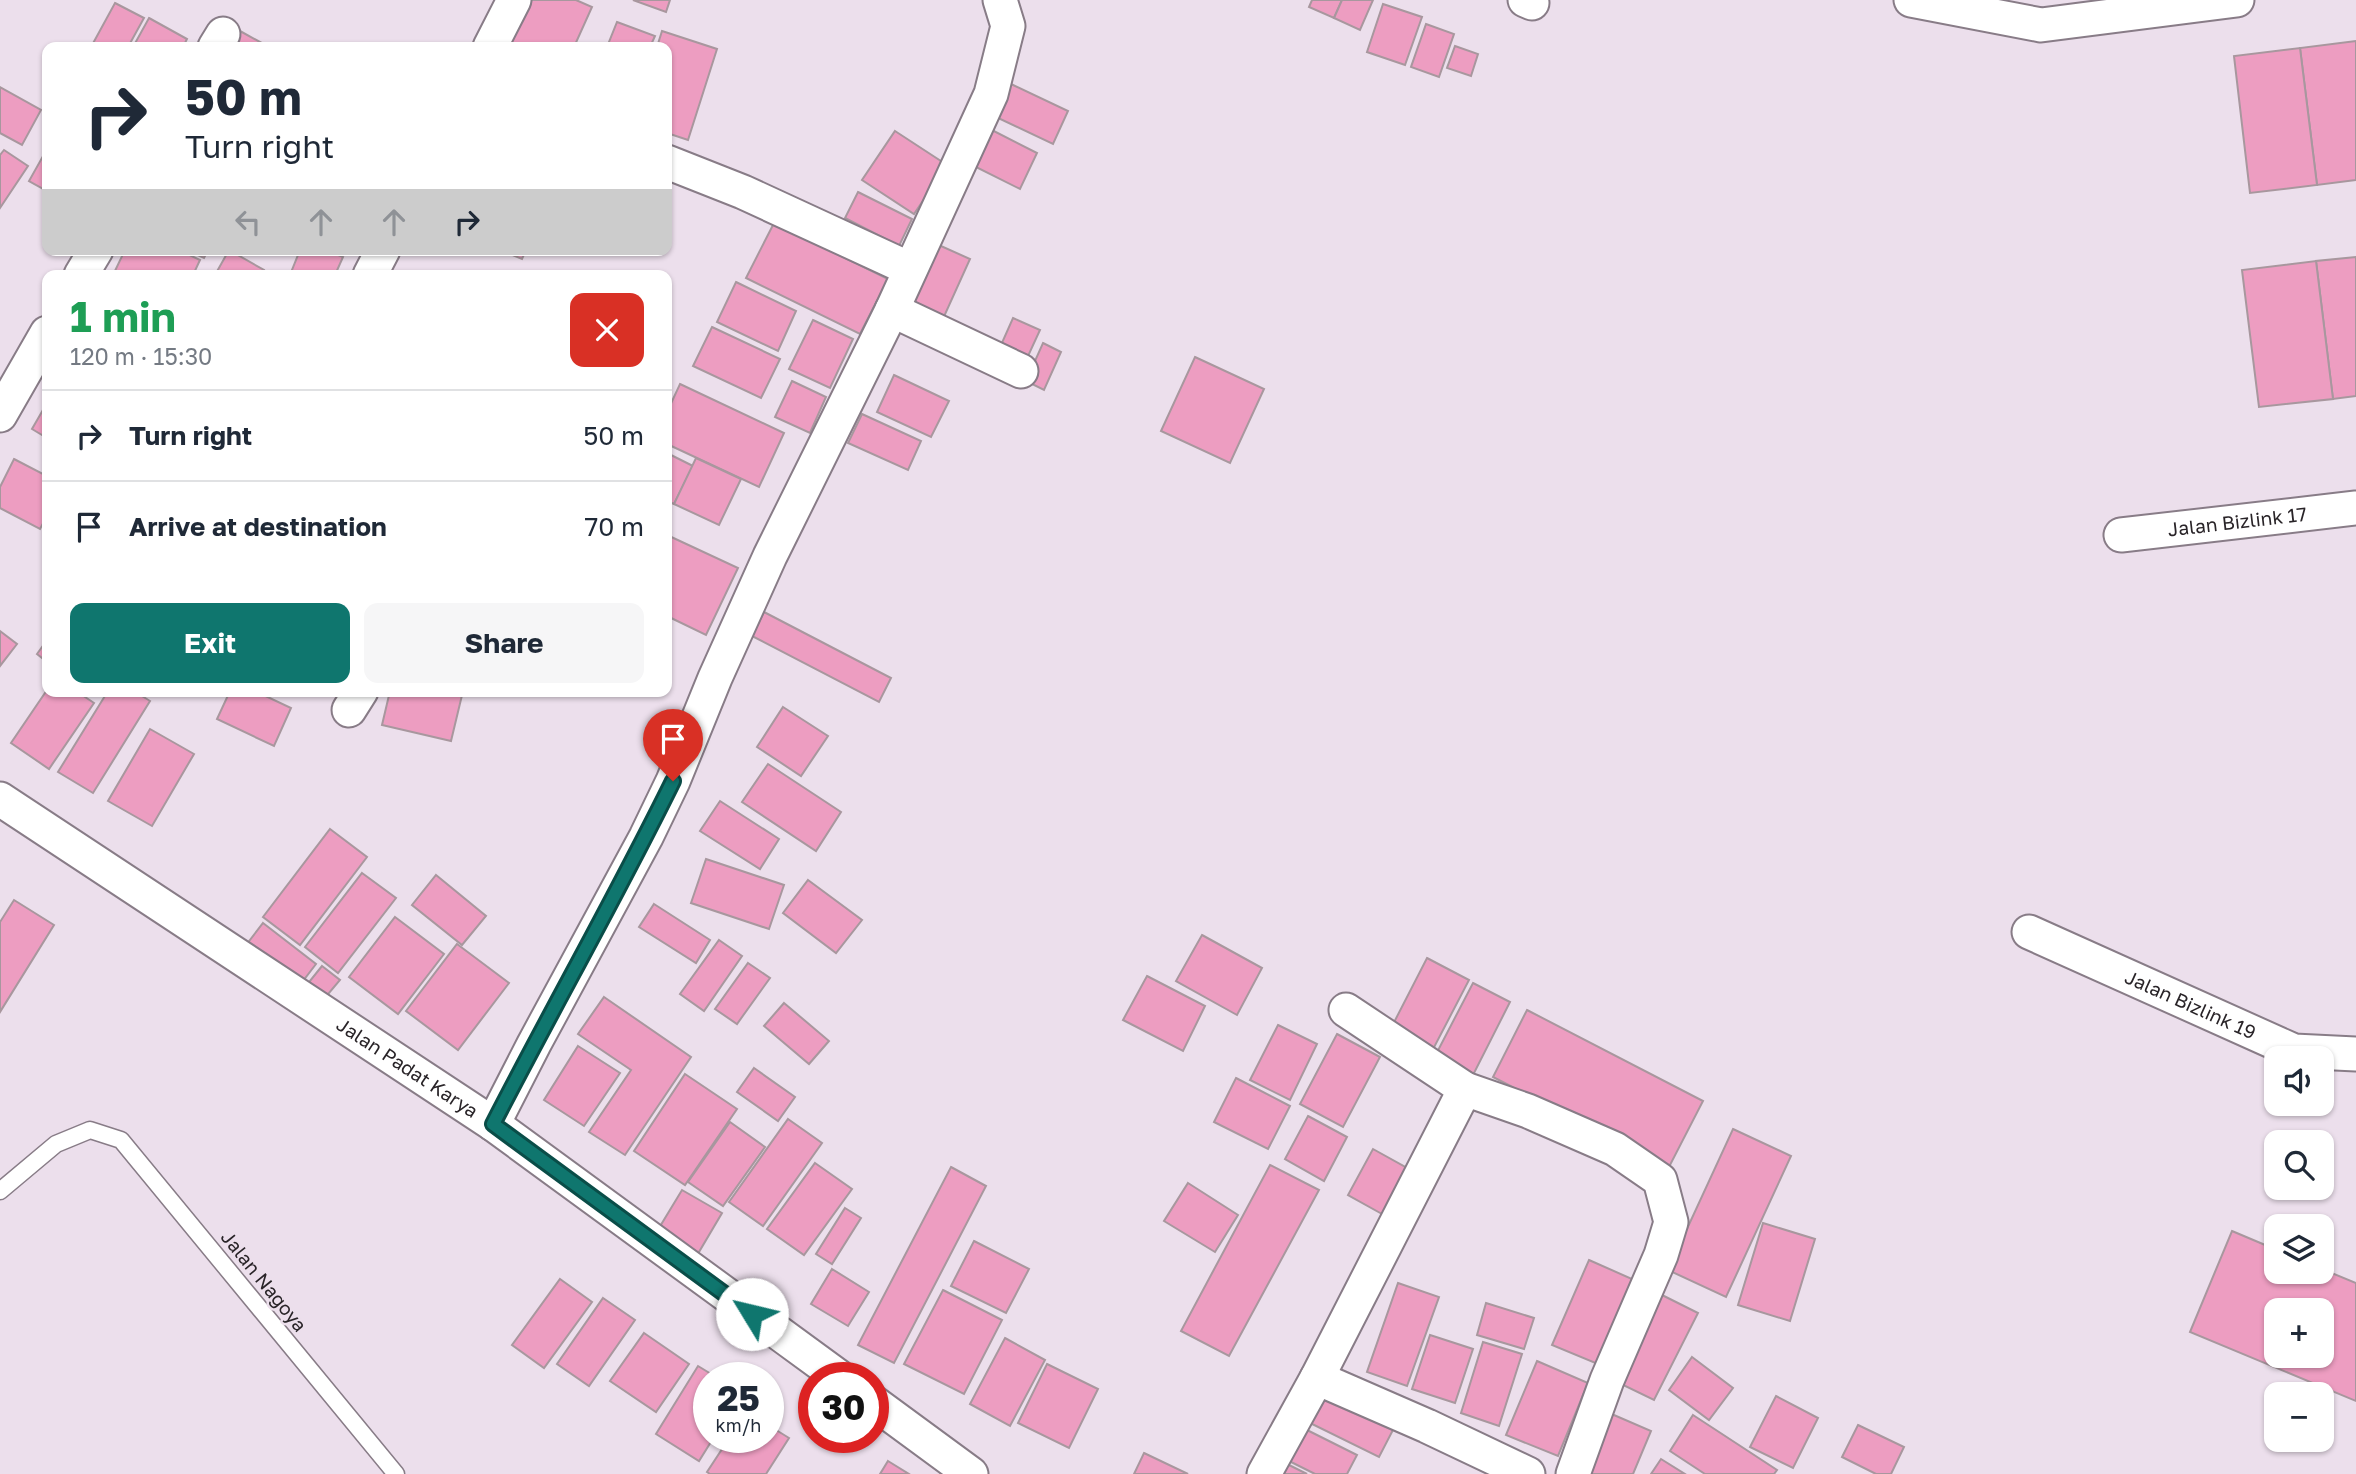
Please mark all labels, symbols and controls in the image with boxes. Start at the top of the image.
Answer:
text: 50 m [185,67,302,126]
icon: right [70,70,161,161]
text: Turn right [185,127,334,165]
icon: left [229,203,267,241]
icon: ahead [302,203,340,241]
icon: ahead [375,203,413,241]
icon: right [448,203,486,241]
text: 1 min [70,291,176,341]
button: close [570,293,644,367]
text: 120 m · 15:30 [70,342,212,370]
icon: right [70,417,108,455]
text: Turn right [129,420,252,451]
text: 50 m [583,420,644,451]
street label: Jalan Bizlink 17 [2166,502,2308,541]
icon: arrive [70,508,108,546]
text: Arrive at destination [129,511,387,542]
text: 70 m [585,511,644,542]
button: Exit [70,603,350,683]
button: Share [364,603,644,683]
pin [643,709,703,781]
icon: arrive [654,720,692,758]
street label: Jalan Bizlink 19 [2122,965,2260,1043]
street label: Jalan Padat Karya [333,1012,483,1122]
map controls [2264,1046,2334,1452]
button: sound [2264,1046,2334,1116]
button: search [2264,1130,2334,1200]
button: layers [2264,1214,2334,1284]
street label: Jalan Nagoya [217,1226,312,1336]
position arrow [715,1277,789,1351]
button: + [2264,1298,2334,1368]
speed limit sign: 30 [798,1362,889,1453]
text: 25 [717,1377,760,1419]
button: − [2264,1382,2334,1452]
text: km/h [716,1414,761,1436]

